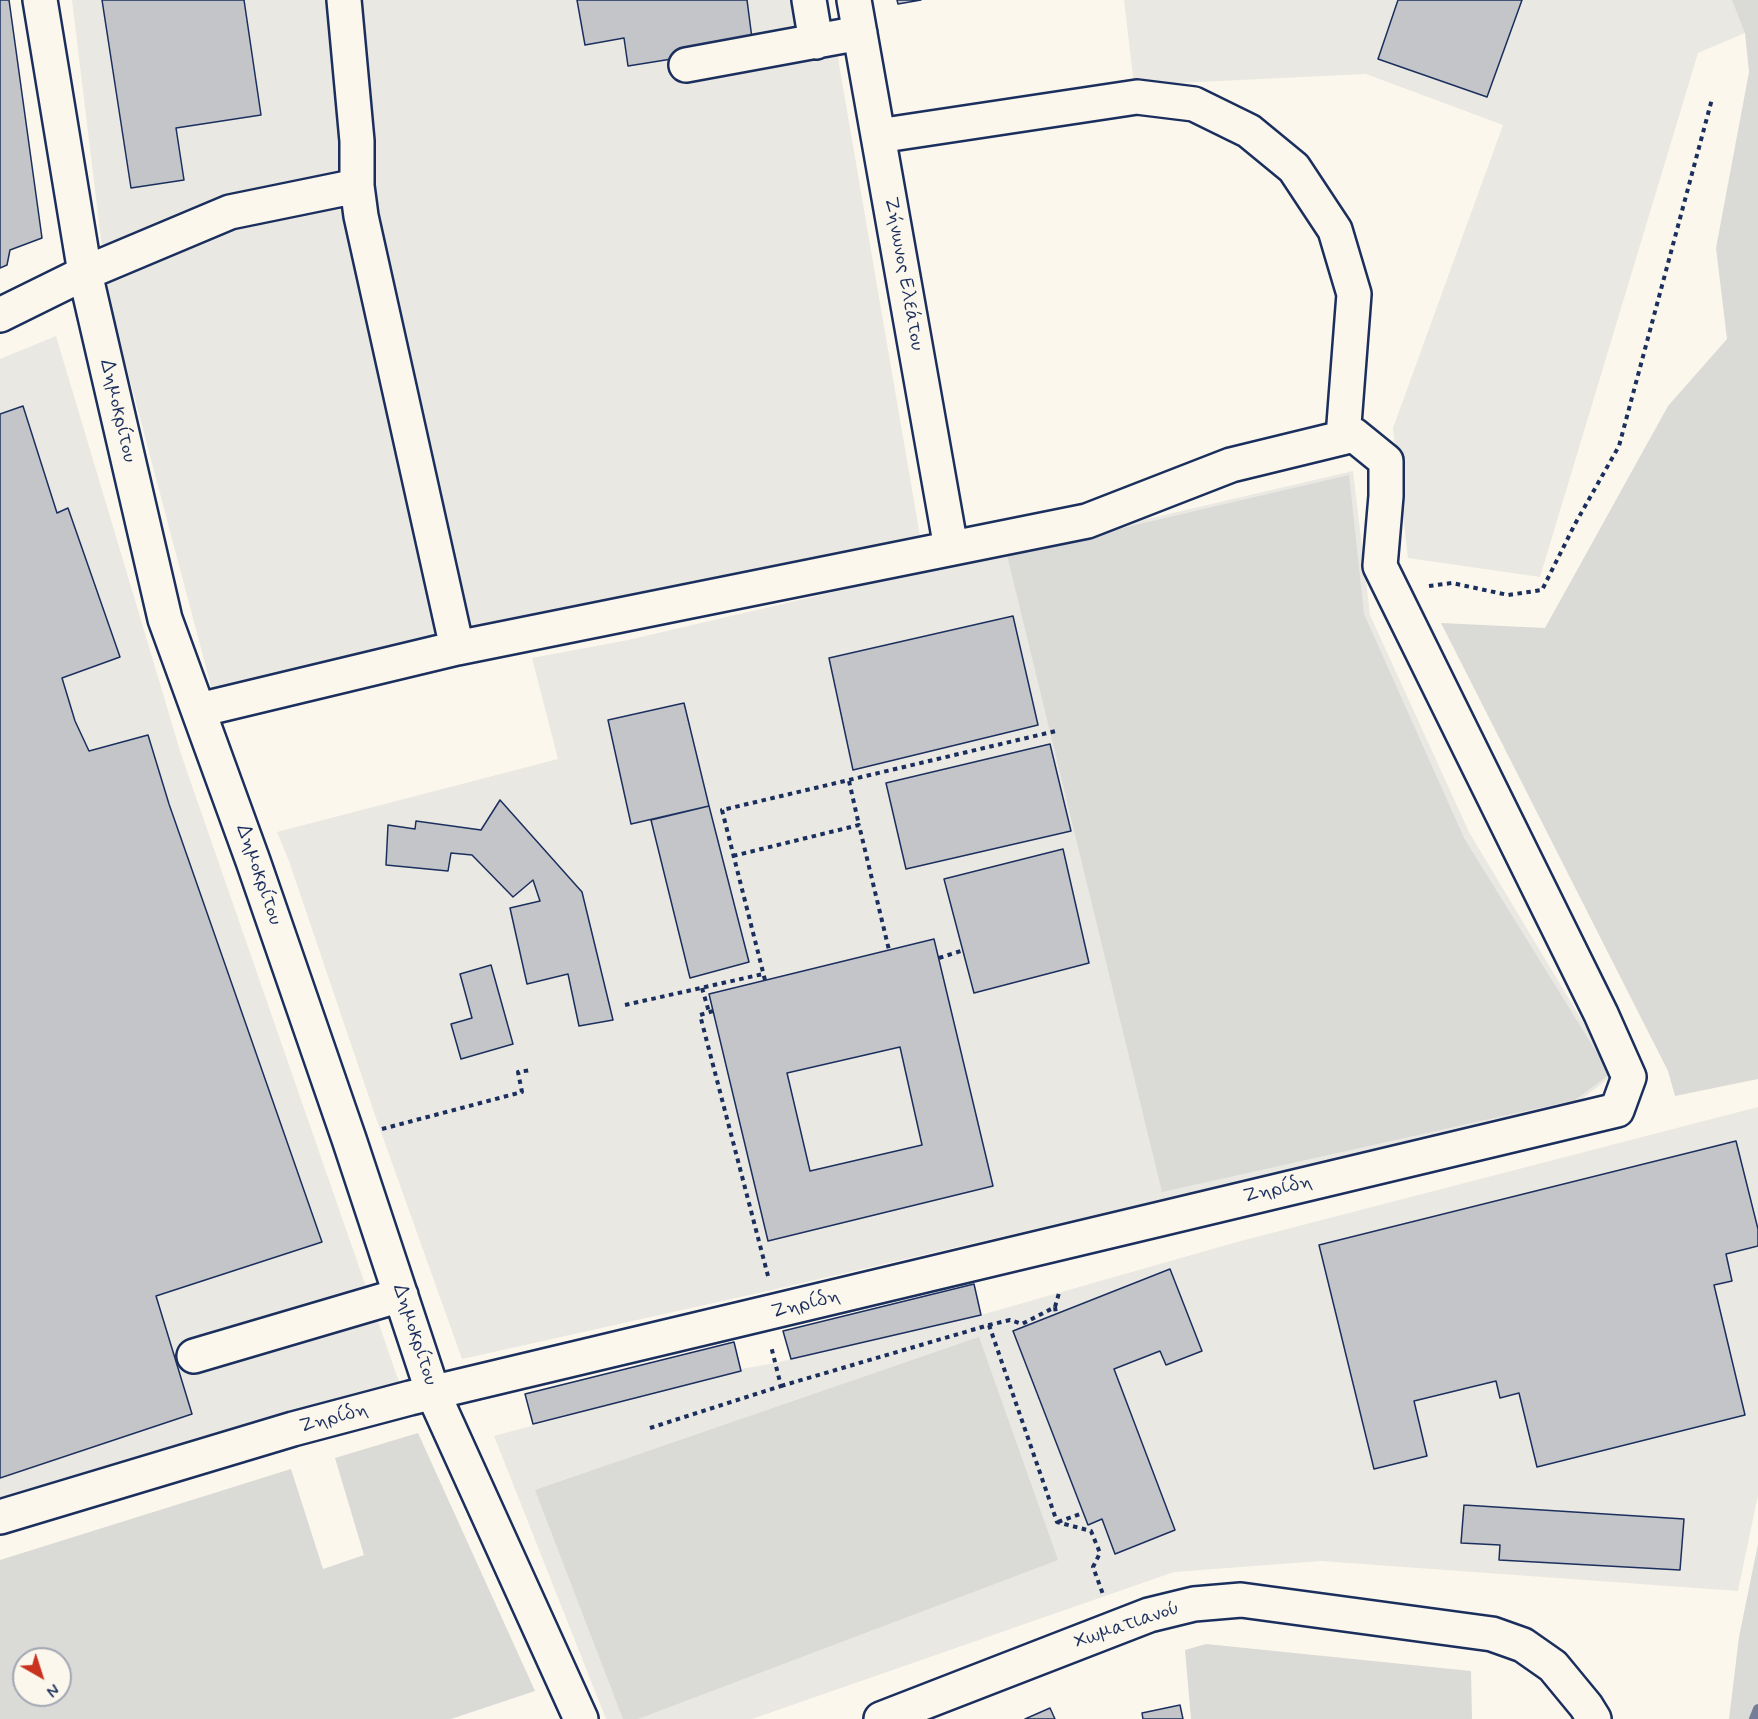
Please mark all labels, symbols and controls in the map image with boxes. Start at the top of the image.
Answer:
street label: Ζήνωνος Ελεάτου [878,195,928,353]
street label: Δημοκρίτου [93,357,141,465]
street label: Δημοκρίτου [230,821,286,929]
street label: Ζηρίδη [1241,1170,1315,1210]
street label: Δημοκρίτου [386,1281,442,1389]
street label: Ζηρίδη [769,1285,843,1325]
street label: Ζηρίδη [297,1398,371,1440]
street label: Χωματιανού [1071,1597,1183,1655]
north arrow [12,1647,72,1707]
text: N [42,1678,63,1701]

